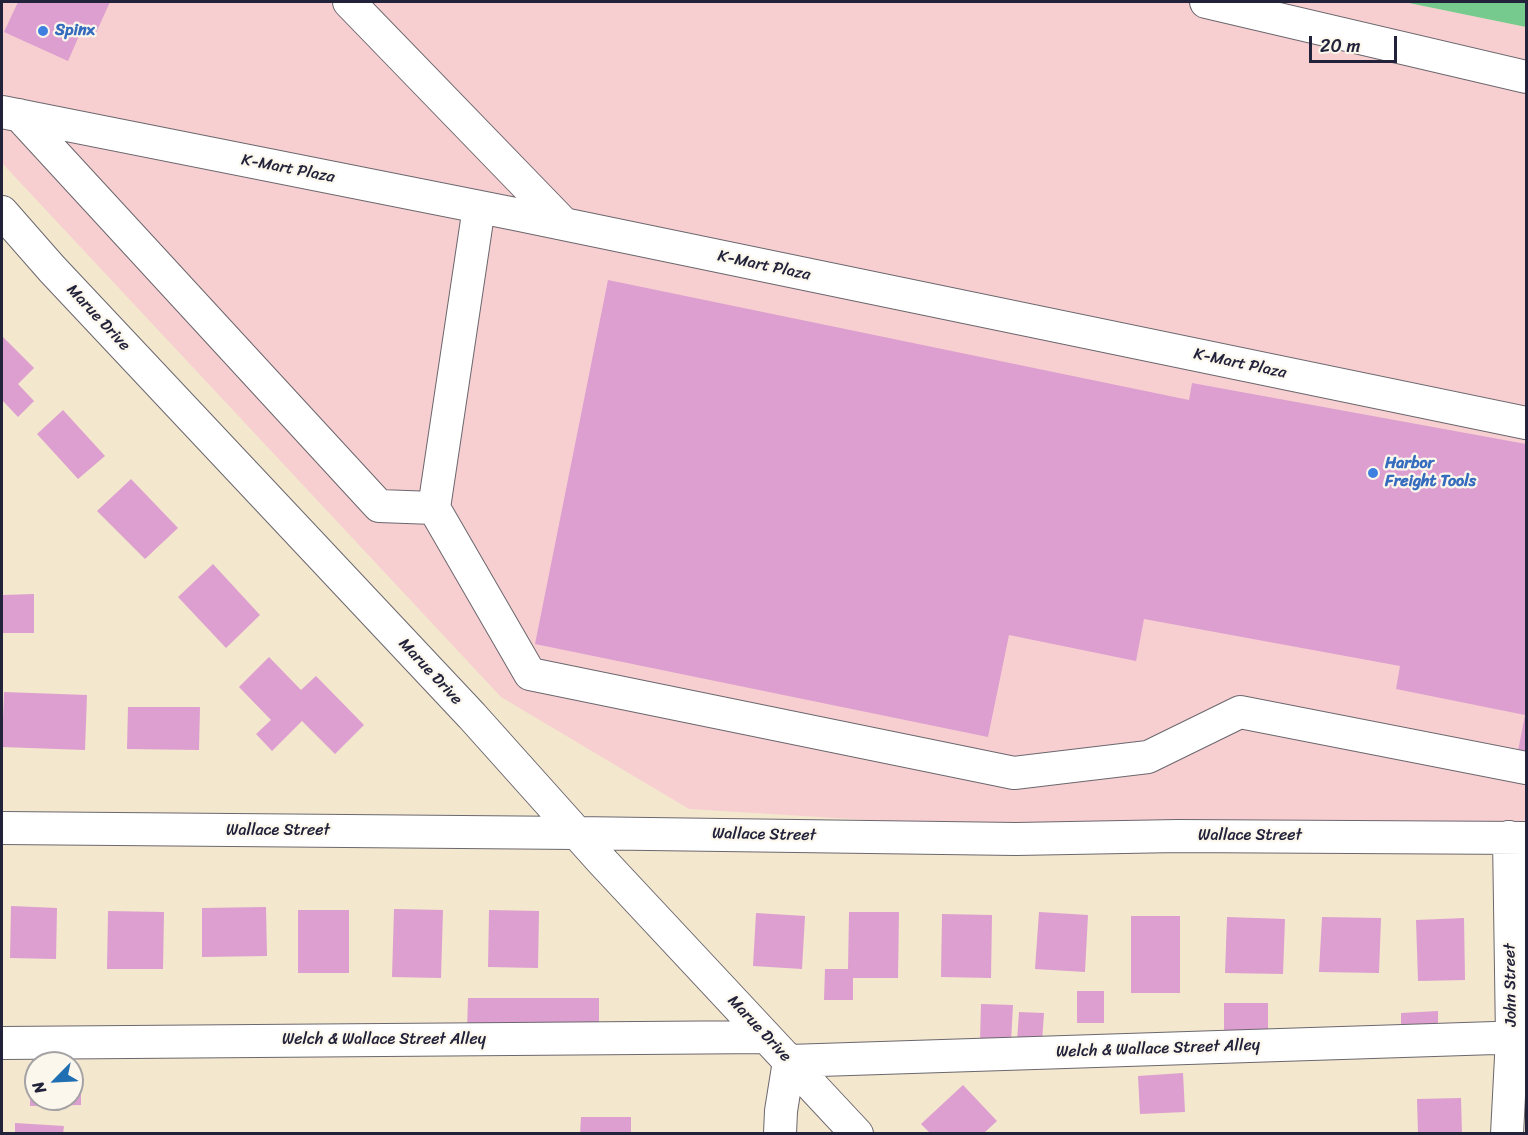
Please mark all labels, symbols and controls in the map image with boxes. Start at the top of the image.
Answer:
place label: Spinx [55,21,95,41]
marker: Spinx [36,24,50,38]
scale bar [1312,24,1400,62]
text: 20 m [1320,30,1360,62]
street label: K-Mart Plaza [240,151,336,187]
street label: K-Mart Plaza [716,247,812,285]
street label: Marue Drive [62,281,134,355]
street label: K-Mart Plaza [1192,345,1288,383]
place label: Harbor Freight Tools [1385,454,1476,492]
marker: Harbor Freight Tools [1366,466,1380,480]
street label: Marue Drive [394,635,466,709]
street label: Wallace Street [226,821,330,841]
street label: Wallace Street [712,824,816,846]
street label: Wallace Street [1198,826,1302,846]
street label: John Street [1501,943,1521,1027]
street label: Marue Drive [723,992,795,1066]
street label: Welch & Wallace Street Alley [282,1030,486,1050]
street label: Welch & Wallace Street Alley [1056,1036,1260,1062]
north arrow [24,1051,84,1111]
text: N [23,1077,54,1099]

